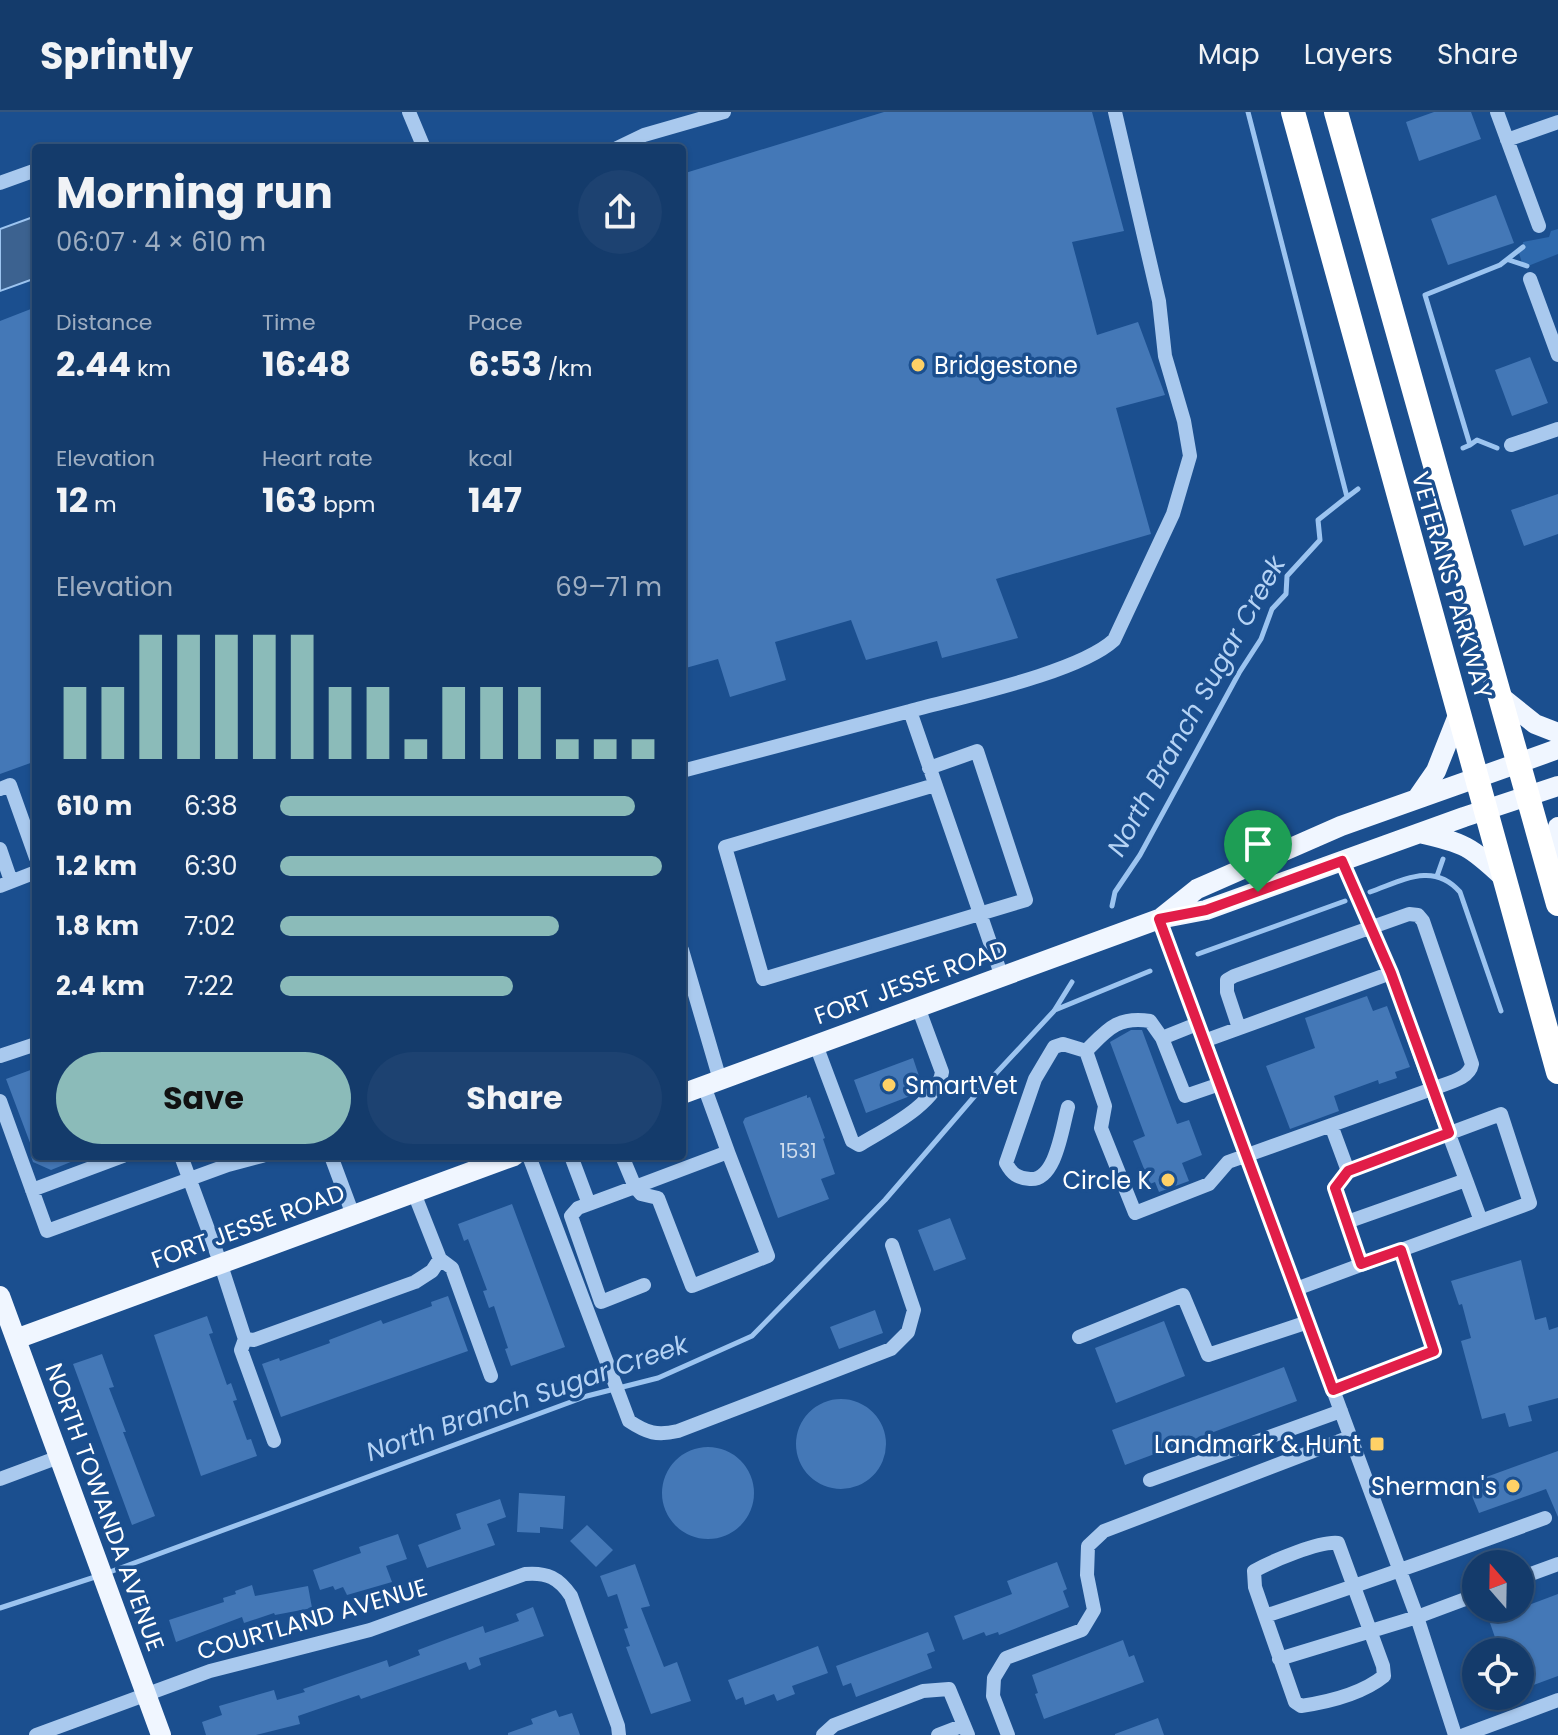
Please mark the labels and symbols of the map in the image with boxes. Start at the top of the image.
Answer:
place label: Bridgestone [934,349,1078,382]
marker: Bridgestone [909,356,927,374]
street label: VETERANS PARKWAY [1404,468,1500,702]
water label: North Branch Sugar Creek [1098,548,1295,863]
pin [1224,810,1292,892]
street label: FORT JESSE ROAD [810,932,1012,1032]
place label: SmartVet [905,1069,1018,1102]
marker: SmartVet [880,1076,898,1094]
house number: 1531 [779,1137,817,1165]
place label: Circle K [1062,1164,1152,1197]
marker: Circle K [1159,1171,1177,1189]
street label: FORT JESSE ROAD [147,1176,349,1276]
water label: North Branch Sugar Creek [361,1325,694,1470]
street label: NORTH TOWANDA AVENUE [37,1358,173,1656]
place label: Landmark & Hunt [1154,1428,1361,1461]
marker: Landmark & Hunt [1368,1435,1386,1453]
place label: Sherman's [1371,1470,1497,1503]
marker: Sherman's [1504,1477,1522,1495]
north arrow [1462,1550,1534,1622]
street label: COURTLAND AVENUE [193,1570,431,1668]

